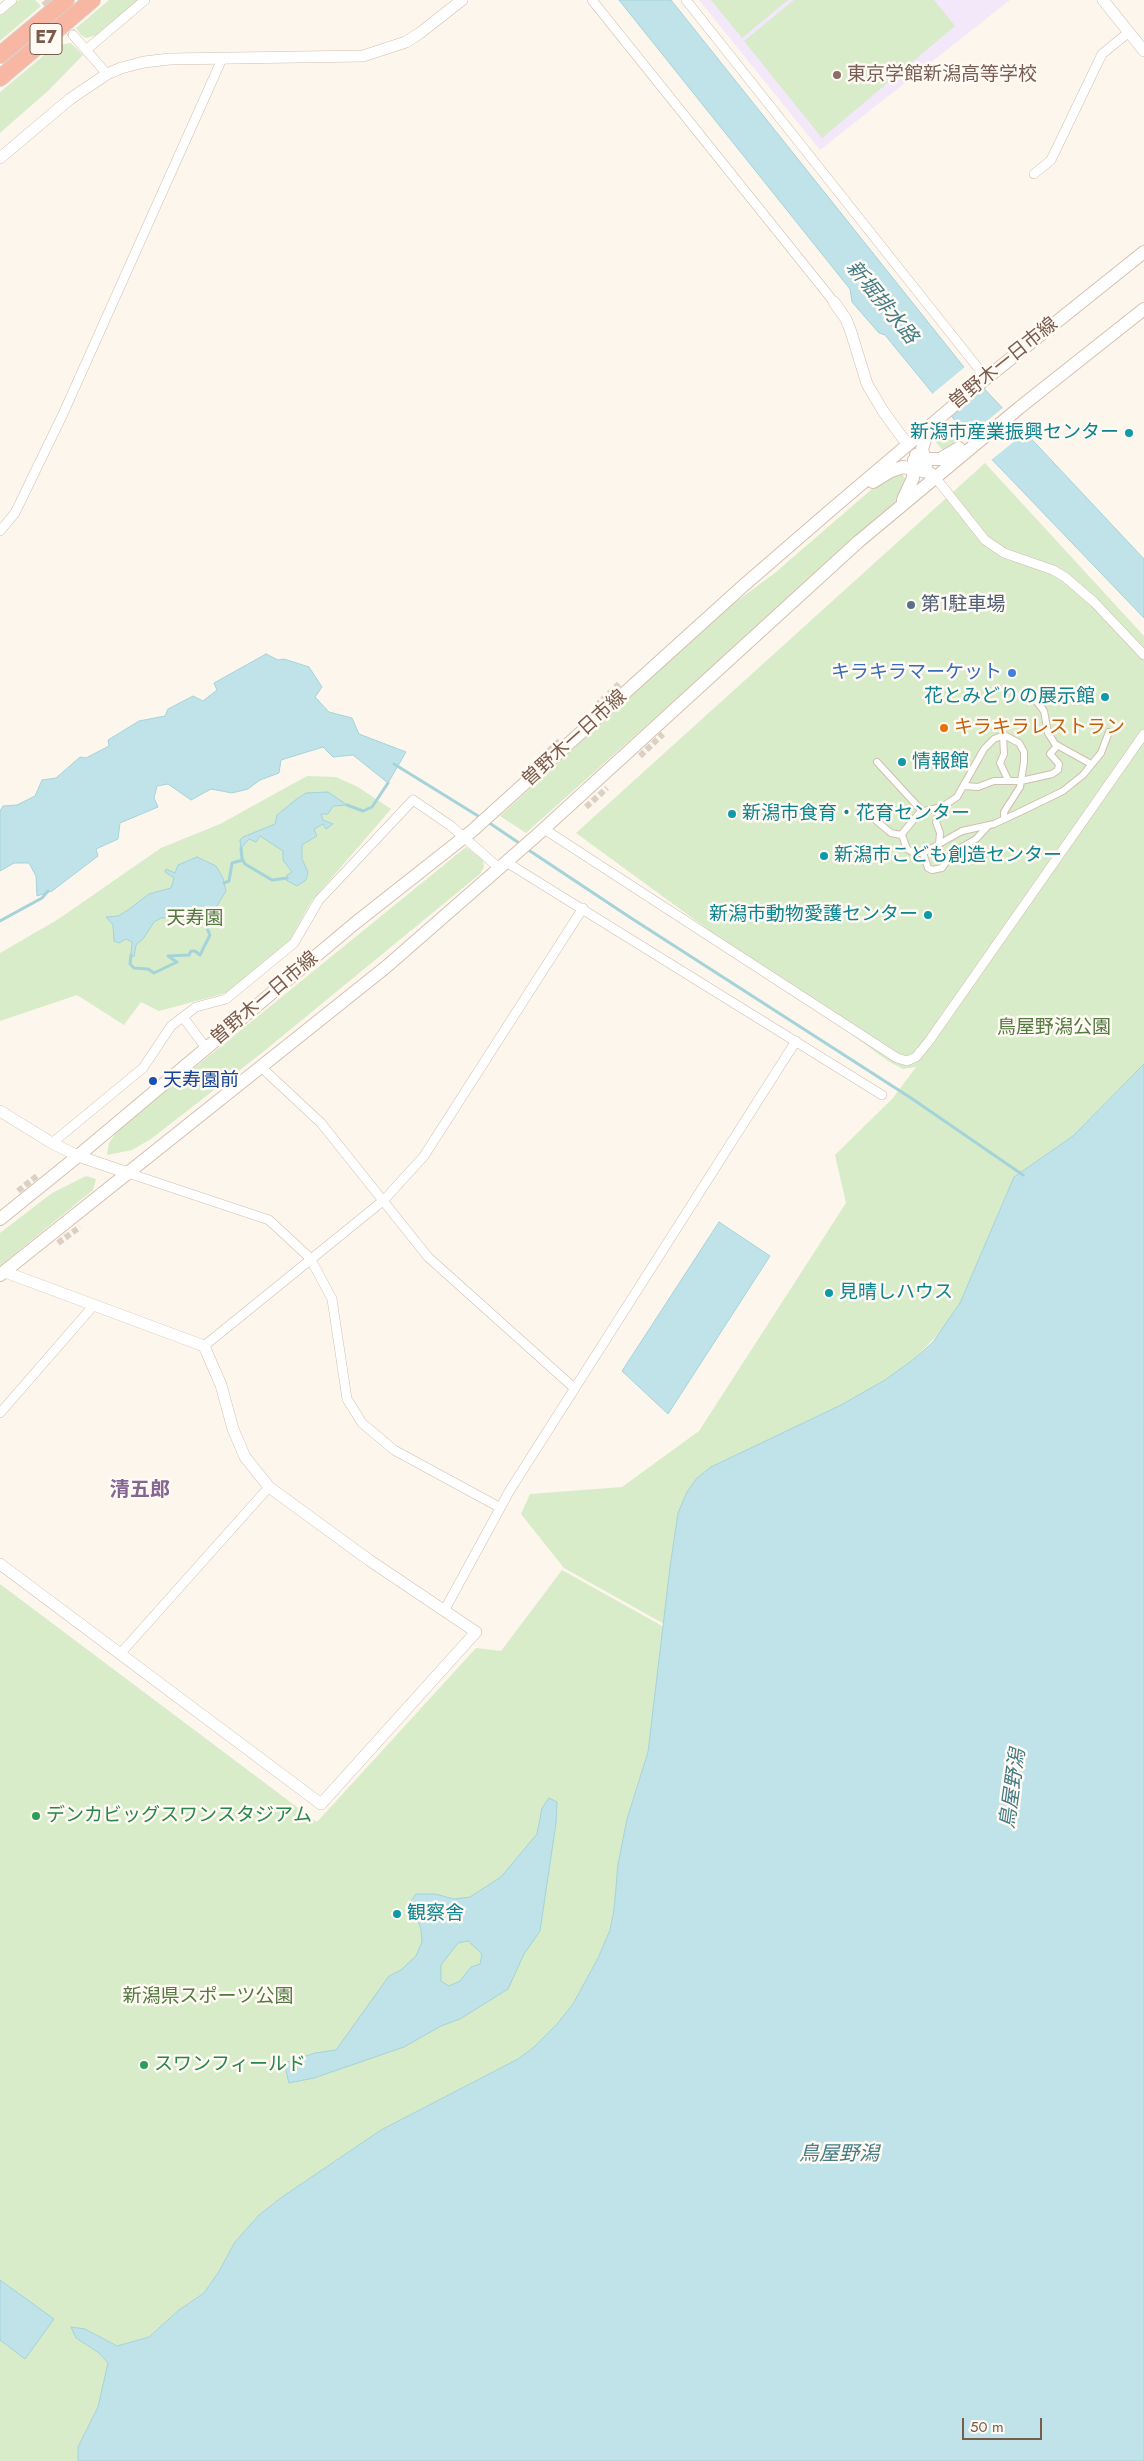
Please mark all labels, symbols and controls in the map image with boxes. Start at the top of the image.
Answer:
road number: E7 [30,23,62,54]
place label: 東京学館新潟高等学校 [847,64,1037,86]
marker: 東京学館新潟高等学校 [831,69,843,81]
water label: 新堀排水路 [840,257,922,349]
street label: 曽野木一日市線 [945,313,1063,415]
place label: 新潟市産業振興センター [910,422,1119,444]
marker: 新潟市産業振興センター [1123,427,1135,439]
place label: 第1駐車場 [921,594,1006,616]
marker: 第1駐車場 [905,599,917,611]
place label: キラキラマーケット [831,662,1002,684]
marker: キラキラマーケット [1006,667,1018,679]
street label: 曽野木一日市線 [518,686,632,792]
place label: 花とみどりの展示館 [924,686,1095,708]
marker: 花とみどりの展示館 [1099,691,1111,703]
place label: キラキラレストラン [954,717,1125,739]
marker: キラキラレストラン [938,722,950,734]
place label: 情報館 [912,751,969,773]
marker: 情報館 [896,756,908,768]
place label: 新潟市食育・花育センター [742,803,970,825]
marker: 新潟市食育・花育センター [726,808,738,820]
place label: 新潟市こども創造センター [834,845,1062,867]
marker: 新潟市こども創造センター [818,850,830,862]
place label: 新潟市動物愛護センター [709,904,918,926]
park label: 天寿園 [167,908,223,930]
marker: 新潟市動物愛護センター [922,909,934,921]
street label: 曽野木一日市線 [207,948,323,1050]
park label: 鳥屋野潟公園 [997,1017,1111,1039]
place label: 天寿園前 [163,1070,239,1092]
marker: 天寿園前 [147,1075,159,1087]
place label: 見晴しハウス [839,1282,953,1304]
marker: 見晴しハウス [823,1287,835,1299]
district label: 清五郎 [110,1479,170,1503]
water label: 鳥屋野潟 [997,1748,1031,1830]
place label: デンカビッグスワンスタジアム [46,1805,312,1827]
marker: デンカビッグスワンスタジアム [30,1810,42,1822]
place label: 観察舎 [407,1903,464,1925]
marker: 観察舎 [391,1908,403,1920]
park label: 新潟県スポーツ公園 [123,1986,293,2008]
place label: スワンフィールド [154,2054,306,2076]
marker: スワンフィールド [138,2059,150,2071]
water label: 鳥屋野潟 [799,2143,879,2167]
scale bar [964,2408,1044,2440]
text: 50 m [970,2416,1004,2438]

